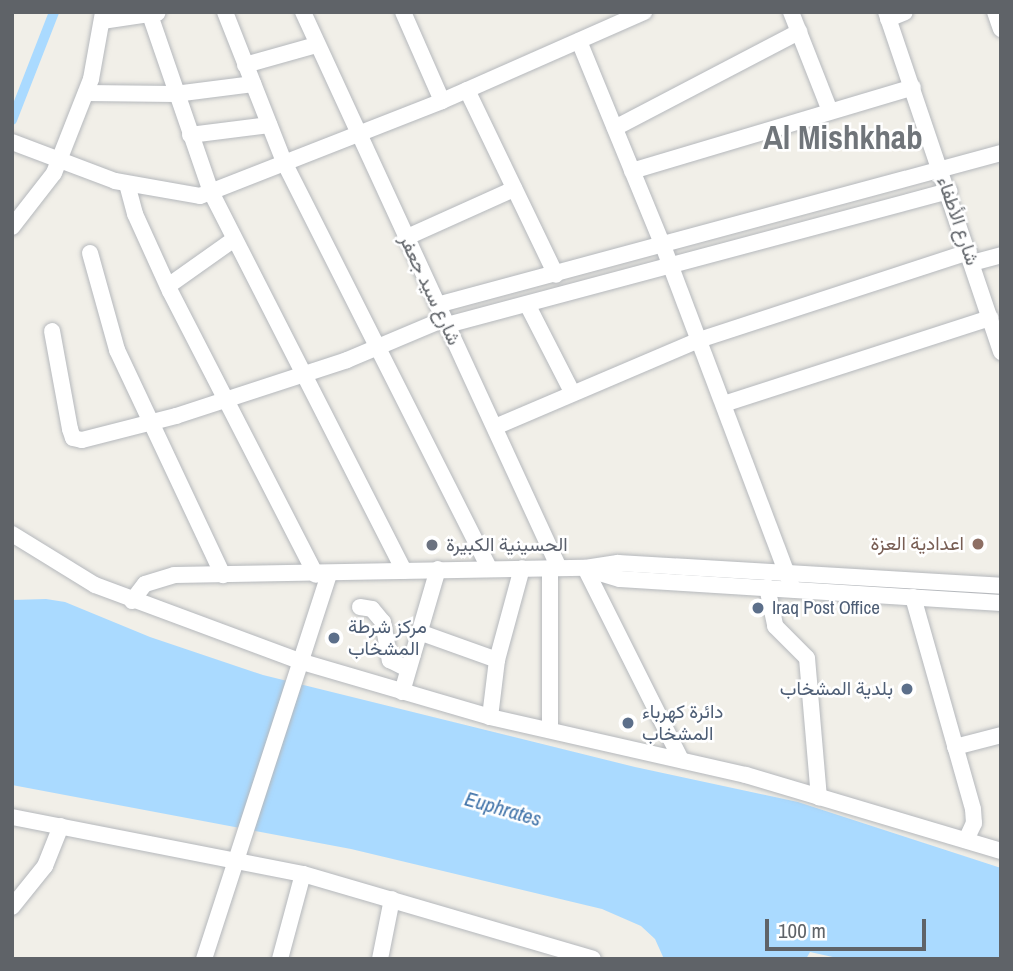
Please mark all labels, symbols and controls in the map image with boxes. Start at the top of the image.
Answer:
district label: Al Mishkhab [763,118,923,158]
street label: شارع الأطفاء [932,174,984,268]
street label: شارع سيد جعفر [394,231,466,349]
place label: اعدادية العزة [871,533,964,555]
place label: الحسينية الكبيرة [446,534,568,556]
marker: اعدادية العزة [970,536,986,552]
marker: الحسينية الكبيرة [424,537,440,553]
place label: Iraq Post Office [772,597,880,619]
marker: Iraq Post Office [750,600,766,616]
place label: مركز شرطة المشخاب [348,616,427,660]
marker: مركز شرطة المشخاب [326,630,342,646]
place label: بلدية المشخاب [780,678,893,700]
marker: بلدية المشخاب [899,681,915,697]
place label: دائرة كهرباء المشخاب [642,701,723,745]
marker: دائرة كهرباء المشخاب [620,715,636,731]
water label: Euphrates [462,786,544,832]
scale bar [768,904,929,948]
text: 100 m [778,916,826,945]

